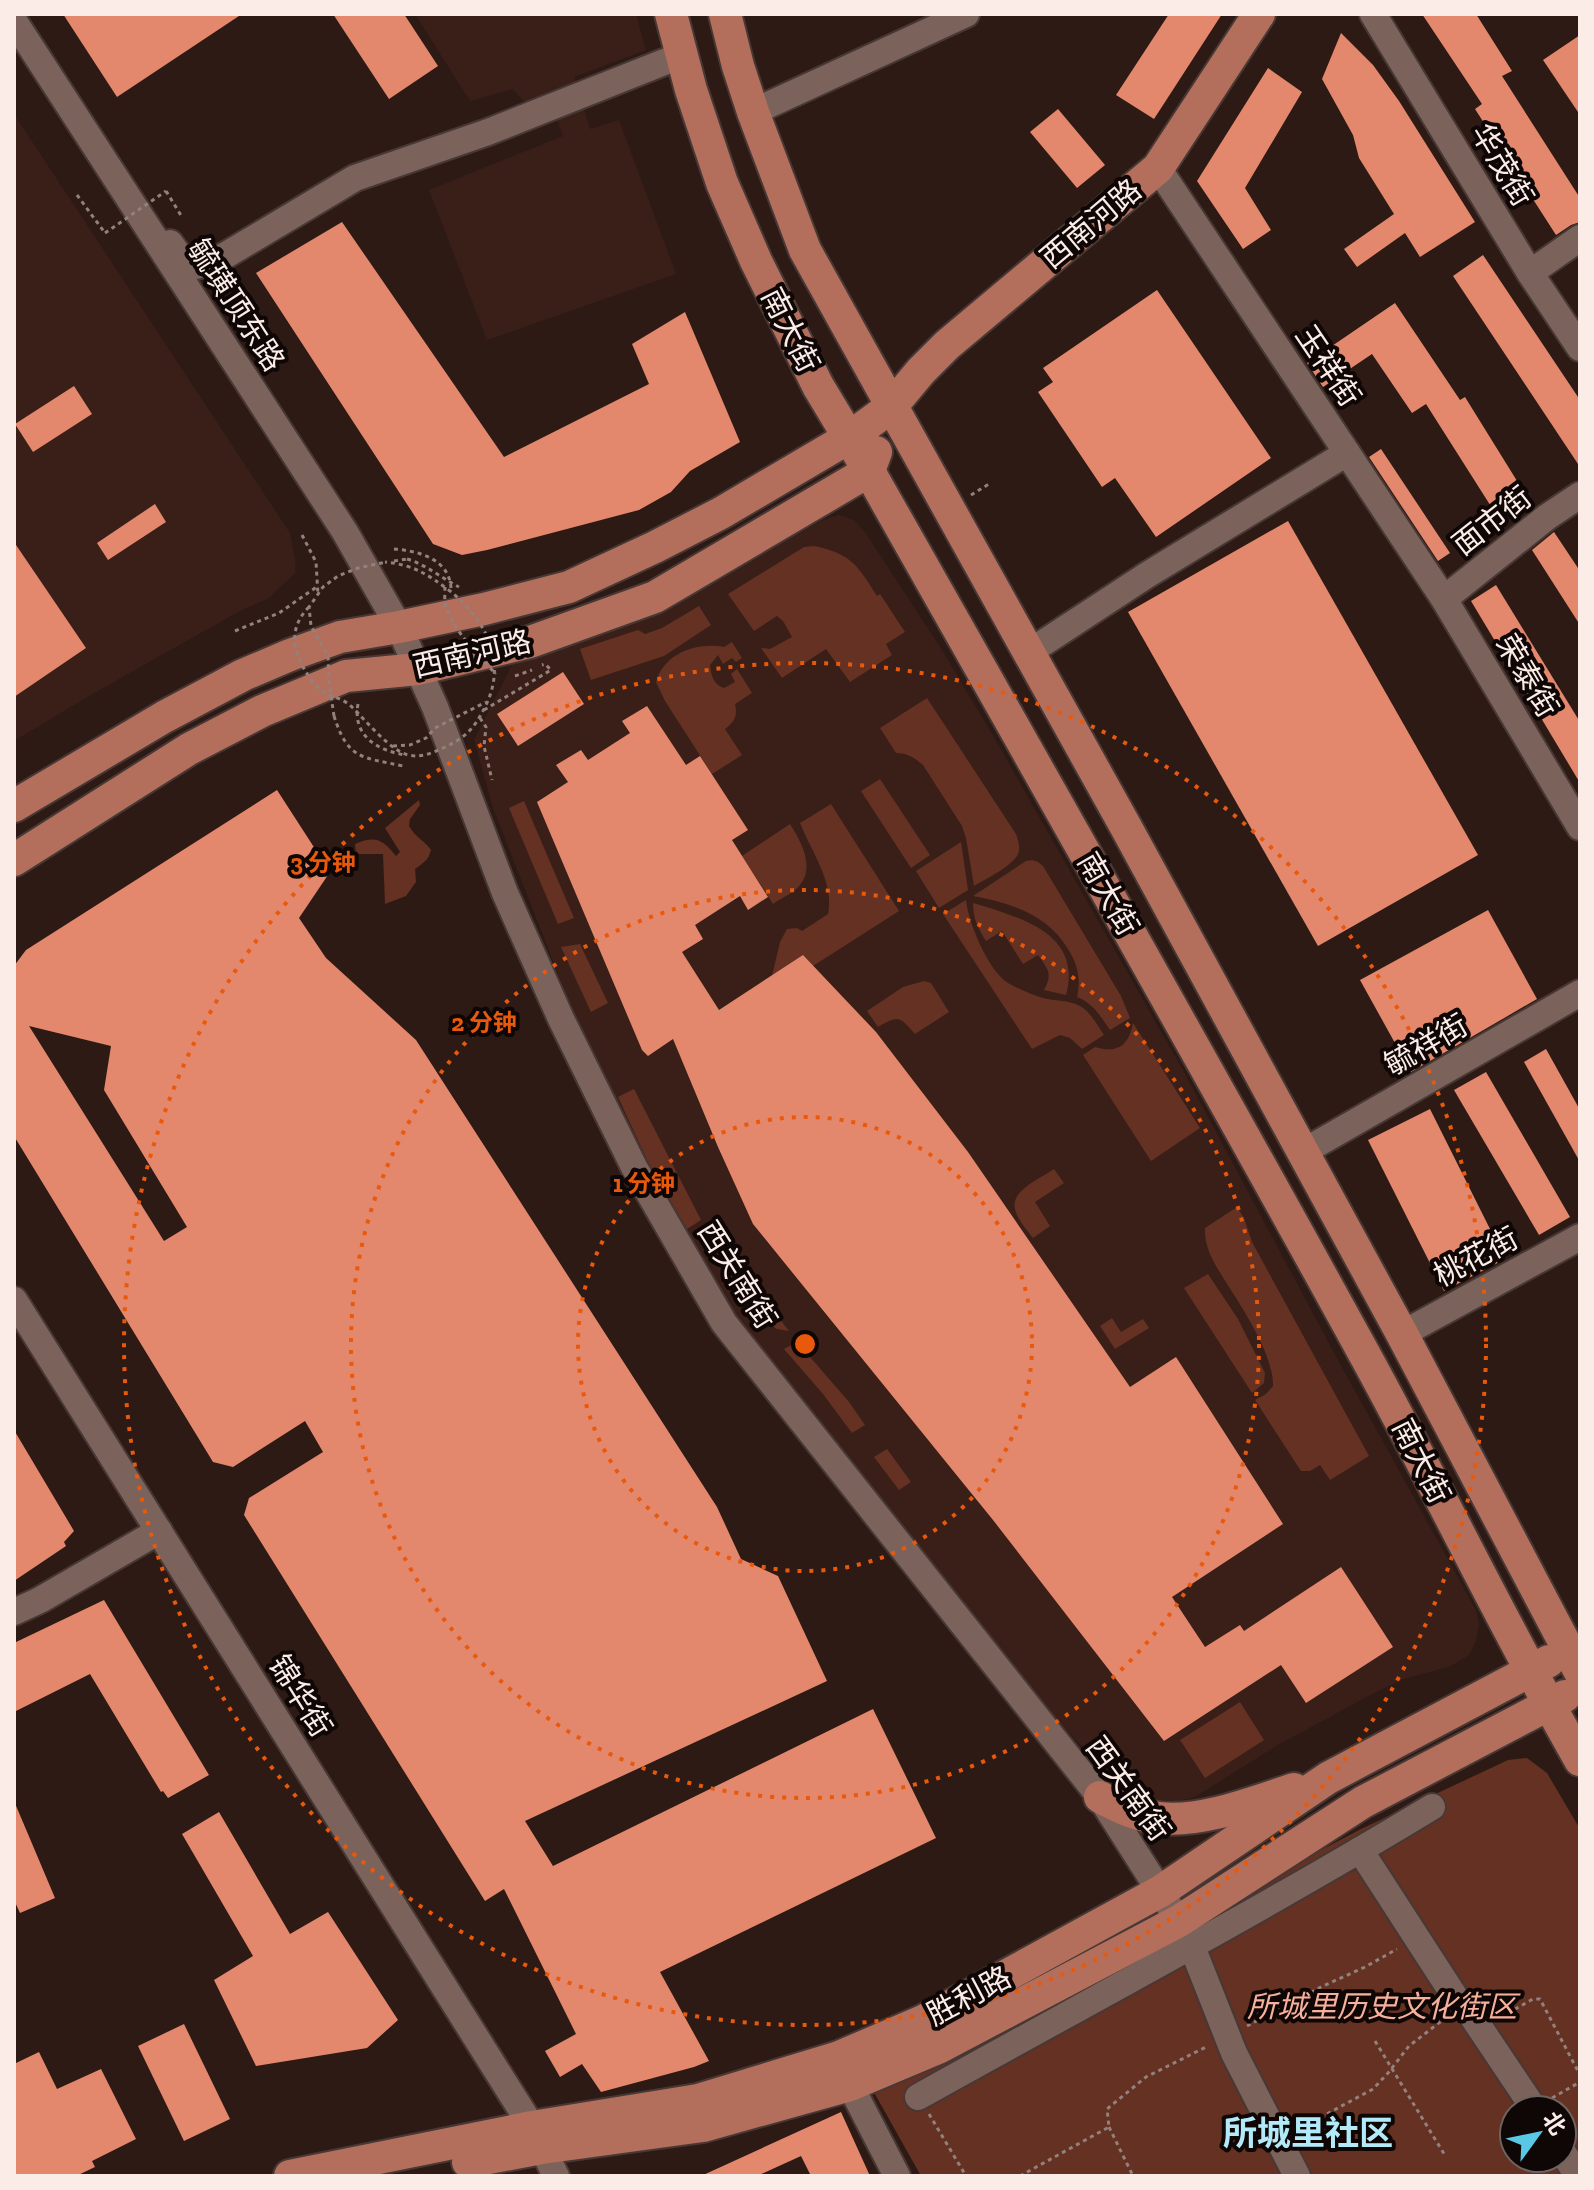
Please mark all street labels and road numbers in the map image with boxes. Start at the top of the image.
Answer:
street label: 华茂街 [1463,117,1541,213]
street label: 西南河路 [1033,172,1149,276]
street label: 毓璜顶东路 [180,232,292,378]
street label: 南大街 [754,282,826,378]
street label: 玉祥街 [1288,319,1368,413]
street label: 面市街 [1445,479,1539,563]
street label: 西南河路 [409,623,535,685]
street label: 荣泰街 [1488,628,1566,724]
street label: 南大街 [1070,846,1146,942]
street label: 毓祥街 [1378,1007,1474,1083]
street label: 西关南街 [690,1215,784,1335]
street label: 桃花街 [1428,1220,1524,1294]
street label: 南大街 [1385,1413,1457,1509]
street label: 锦华街 [261,1648,339,1744]
street label: 西关南街 [1078,1730,1178,1848]
street label: 胜利路 [921,1959,1017,2033]

